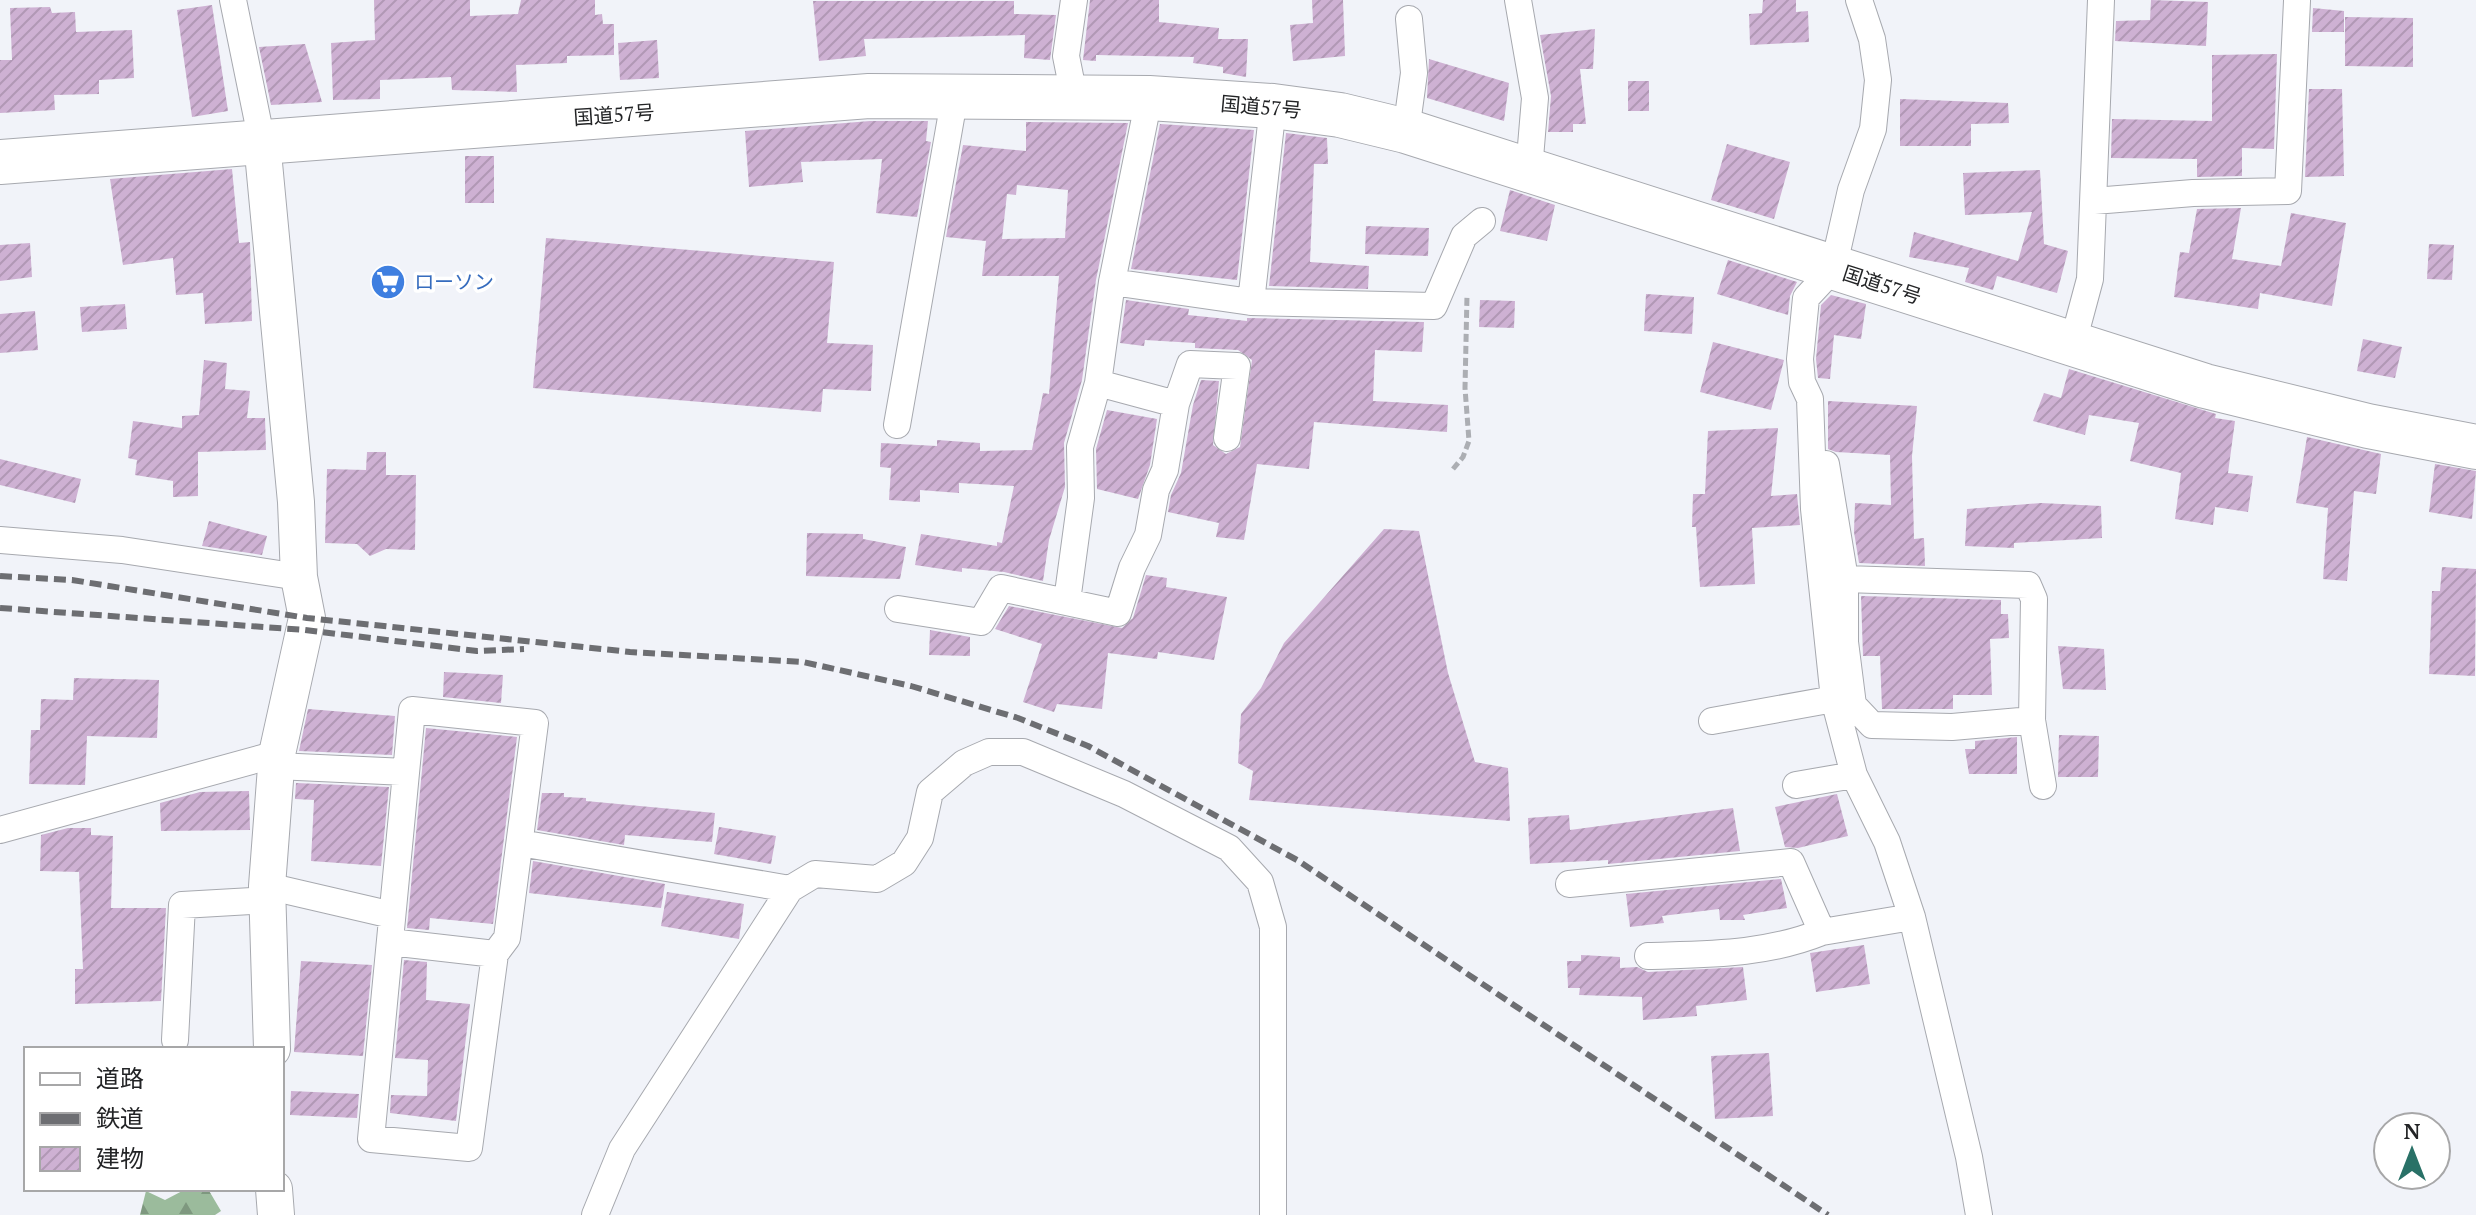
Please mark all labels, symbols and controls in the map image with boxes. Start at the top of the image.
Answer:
street label: 国道57号 [1219,90,1303,123]
street label: 国道57号 [572,98,655,131]
street label: 国道57号 [1839,259,1925,310]
supermarket icon: ローソン [369,263,407,301]
place label: ローソン [414,268,494,295]
legend [24,1047,284,1191]
text: 道路 [96,1062,144,1094]
text: 鉄道 [96,1102,144,1134]
north arrow [2372,1111,2452,1191]
text: N [2404,1116,2421,1145]
text: 建物 [96,1142,144,1174]

